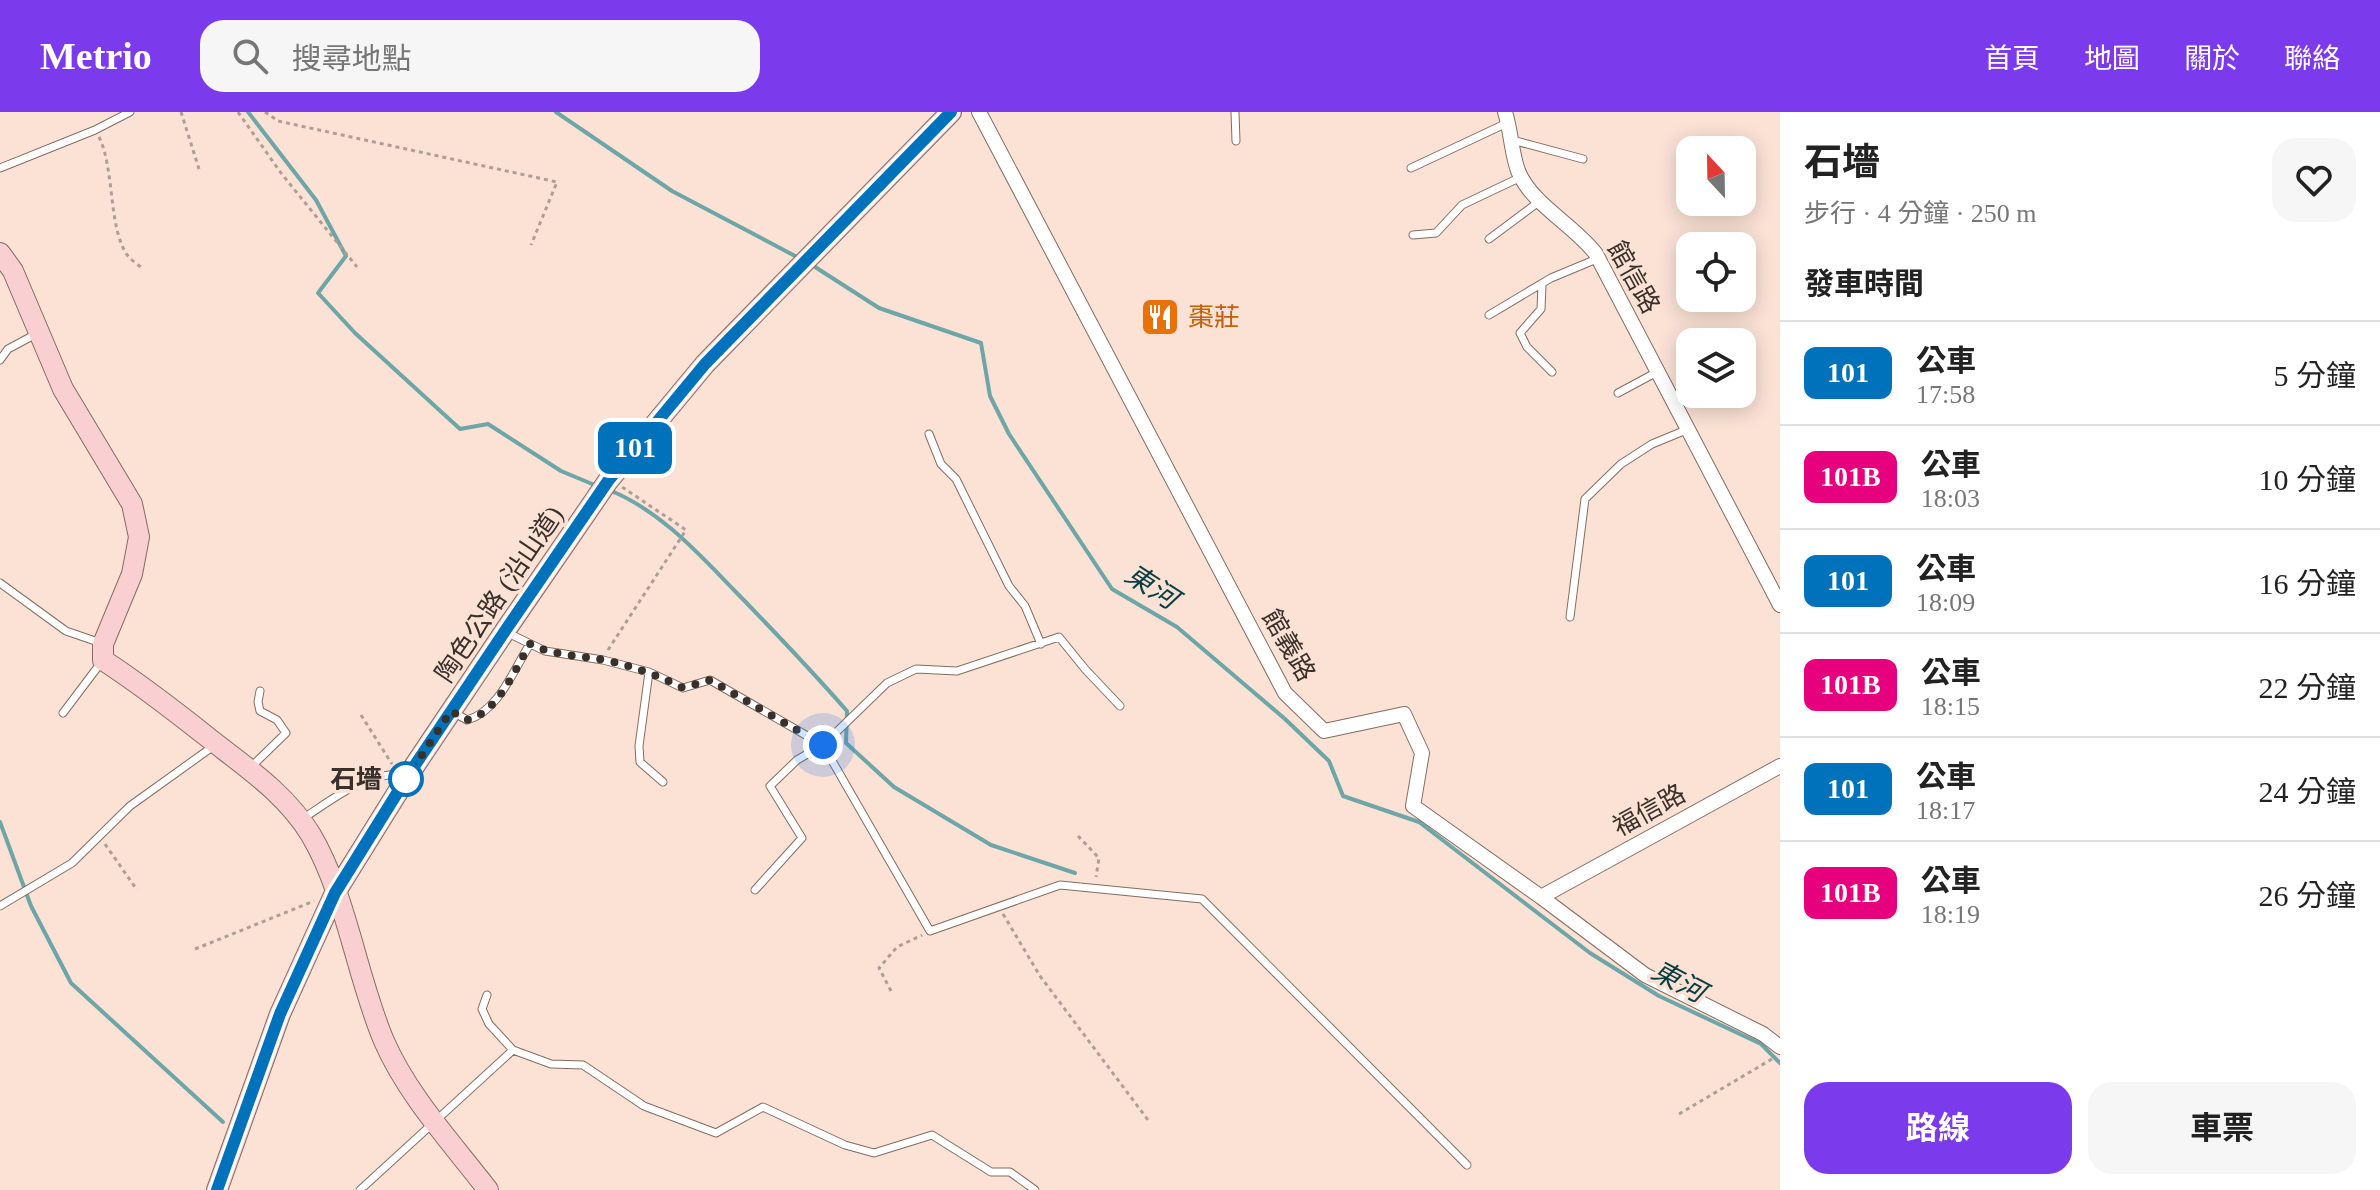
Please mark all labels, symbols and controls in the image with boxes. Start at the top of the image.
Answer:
search box [200,20,760,92]
icon: search [228,34,272,78]
text: Metrio [40,35,152,77]
text: 搜尋地點 [292,42,412,75]
text: 首頁 [1984,43,2040,74]
text: 地圖 [2084,43,2140,74]
text: 關於 [2184,43,2240,74]
text: 聯絡 [2284,43,2340,74]
north arrow [1676,136,1756,216]
map controls [1676,136,1756,408]
button: heart [2272,138,2356,222]
text: 石墻 [1804,141,1880,183]
text: 步行 · 4 分鐘 · 250 m [1804,199,2037,228]
button: locate [1676,232,1756,312]
street label: 館信路 [1602,236,1665,318]
text: 發車時間 [1804,267,1924,300]
restaurant icon: 棗莊 [1139,296,1181,338]
place label: 棗莊 [1188,303,1240,332]
button: layers [1676,328,1756,408]
text: 公車 [1916,344,1976,377]
text: 101 [1827,357,1869,388]
text: 5 分鐘 [2274,359,2356,392]
text: 17:58 [1916,380,1975,409]
line badge: 101 [589,422,681,474]
text: 101 [614,432,656,463]
text: 公車 [1921,448,1981,481]
text: 101B [1820,461,1881,492]
text: 10 分鐘 [2259,463,2356,496]
text: 18:03 [1921,484,1980,513]
street label: 陶色公路 (沿山道) [430,501,569,688]
text: 公車 [1916,552,1976,585]
water label: 東河 [1120,558,1188,617]
text: 101 [1827,565,1869,596]
text: 16 分鐘 [2259,567,2356,600]
text: 18:09 [1916,588,1975,617]
street label: 館義路 [1257,604,1321,686]
text: 公車 [1921,656,1981,689]
text: 101B [1820,669,1881,700]
text: 22 分鐘 [2259,671,2356,704]
text: 18:15 [1921,692,1980,721]
your location [803,725,843,765]
text: 公車 [1916,760,1976,793]
marker: 石墻 [389,762,423,796]
place label: 石墻 [330,765,382,794]
text: 101 [1827,773,1869,804]
text: 24 分鐘 [2259,775,2356,808]
street label: 福信路 [1608,779,1690,842]
text: 18:17 [1916,796,1975,825]
text: 公車 [1921,864,1981,897]
text: 101B [1820,877,1881,908]
text: 26 分鐘 [2259,879,2356,912]
text: 18:19 [1921,900,1980,929]
water label: 東河 [1647,955,1715,1011]
button: 路線 [1804,1082,2072,1174]
button: 車票 [2088,1082,2356,1174]

